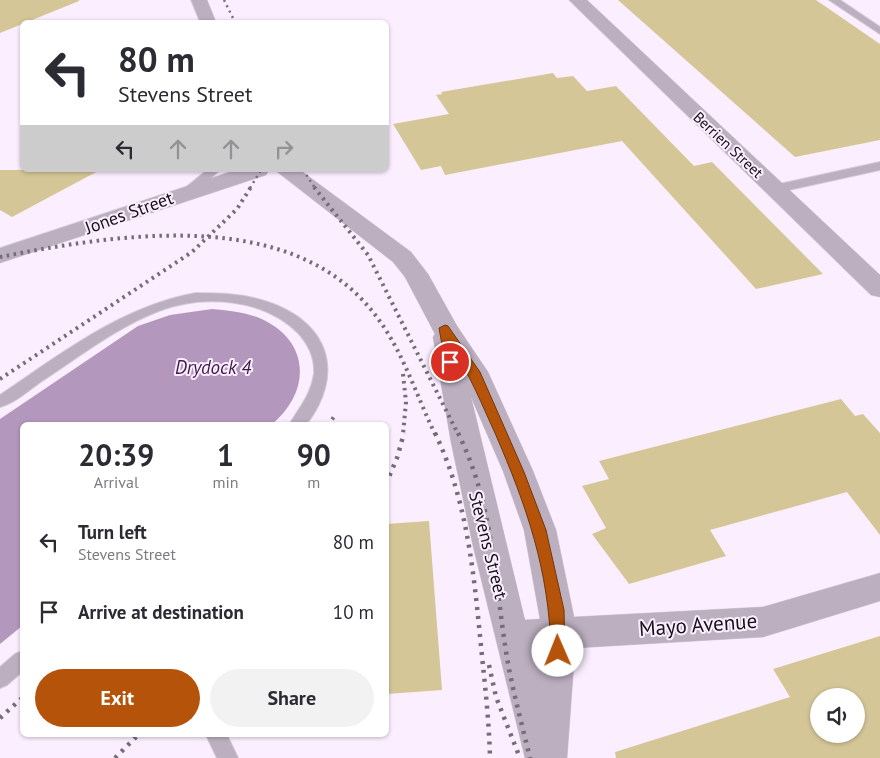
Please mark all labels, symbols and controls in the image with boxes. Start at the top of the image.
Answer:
text: 80 m [118,36,195,82]
icon: left [35,40,100,105]
text: Stevens Street [118,80,253,108]
street label: Berrien Street [689,107,767,182]
icon: left [111,135,139,163]
icon: ahead [164,135,192,163]
icon: ahead [217,135,245,163]
icon: right [270,135,298,163]
street label: Jones Street [81,186,176,239]
pin [429,341,471,383]
icon: arrive [436,348,464,376]
water label: Drydock 4 [175,355,252,379]
text: 20:39 [78,435,154,474]
text: 1 [217,435,234,474]
text: 90 [297,435,331,474]
text: Arrival [94,472,139,492]
text: min [213,472,239,492]
text: m [307,472,320,492]
street label: Stevens Street [464,489,513,601]
text: Turn left [78,520,147,544]
icon: left [35,528,63,556]
text: 80 m [333,530,374,554]
text: Stevens Street [78,544,176,564]
icon: arrive [35,598,63,626]
text: Arrive at destination [78,600,244,624]
text: 10 m [333,600,374,624]
street label: Mayo Avenue [638,607,758,642]
position arrow [531,624,583,676]
button: Exit [35,669,200,727]
button: Share [210,669,374,727]
map controls [810,688,865,743]
button: sound [810,688,865,743]

